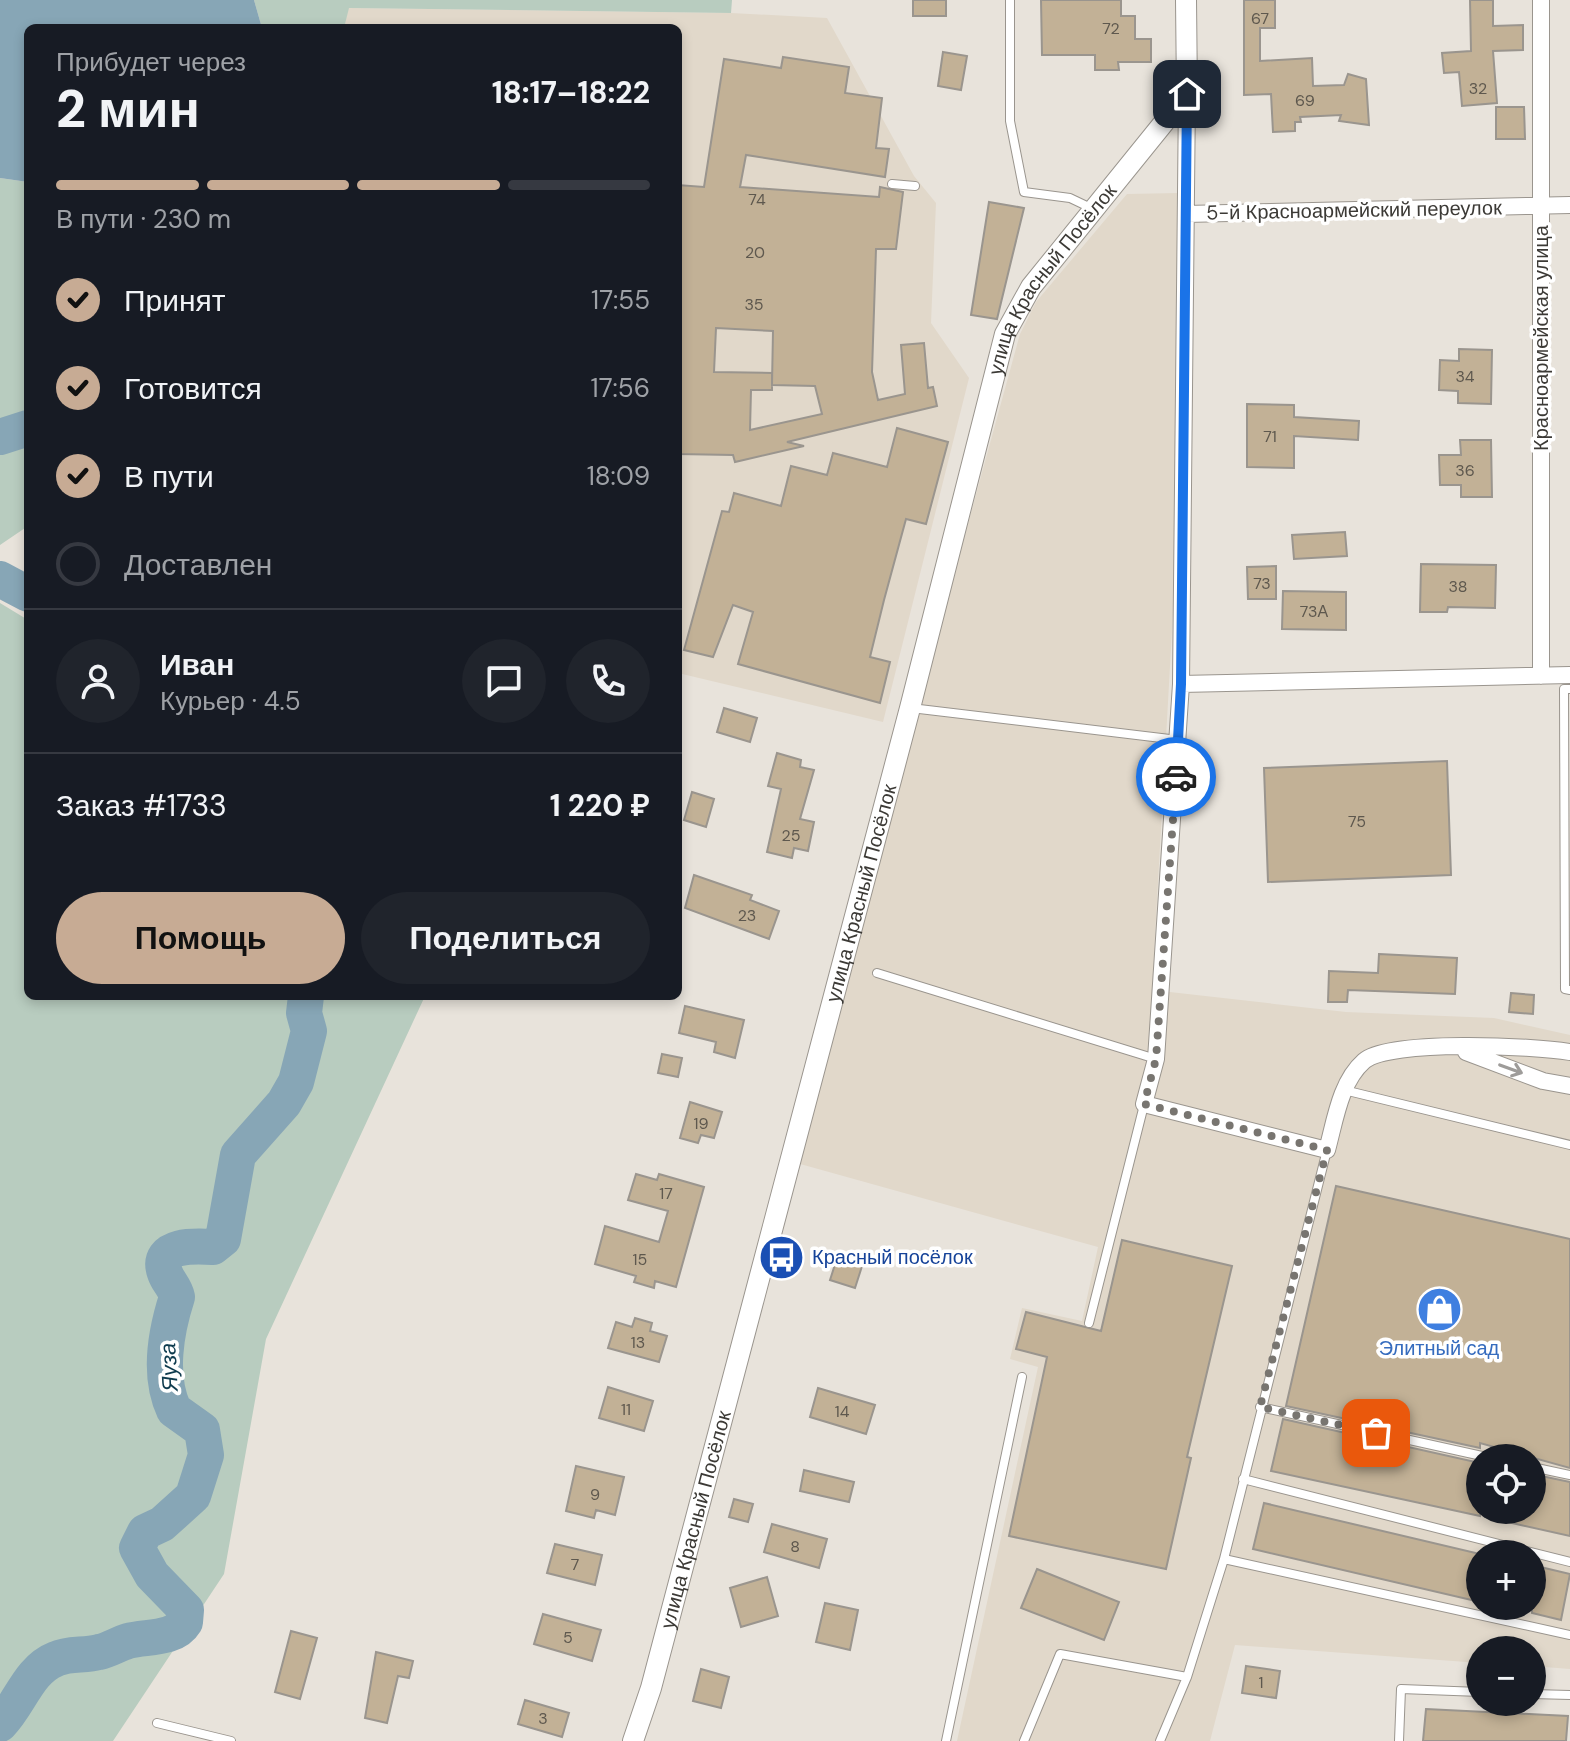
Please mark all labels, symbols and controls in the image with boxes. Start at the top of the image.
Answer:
house number: 67 [1251,8,1269,29]
house number: 72 [1102,18,1120,39]
text: Прибудет через [56,45,246,79]
pin [1153,60,1221,128]
icon: home [1165,72,1209,116]
text: 18:17–18:22 [492,73,650,112]
text: 2 мин [56,75,200,143]
house number: 32 [1469,78,1487,99]
house number: 69 [1295,90,1315,111]
street label: улица Красный Посёлок [982,178,1122,378]
house number: 74 [748,189,766,210]
street label: 5-й Красноармейский переулок [1206,194,1502,226]
text: В пути · 230 m [56,202,231,236]
street label: Красноармейская улица [1528,224,1554,451]
house number: 20 [745,242,765,263]
icon: check [56,278,100,322]
text: Принят [124,281,226,320]
text: 17:55 [591,283,650,317]
house number: 35 [744,294,764,315]
icon: check [56,366,100,410]
house number: 34 [1455,366,1475,387]
text: Готовится [124,369,262,408]
text: 17:56 [591,371,650,405]
house number: 71 [1263,426,1277,447]
icon: check [56,454,100,498]
text: В пути [124,457,214,496]
text: 18:09 [587,459,650,493]
house number: 36 [1455,460,1475,481]
text: Доставлен [124,545,272,584]
house number: 73 [1253,573,1271,594]
house number: 38 [1448,576,1468,597]
house number: 73А [1300,601,1328,622]
button: person [56,639,140,723]
button: chat [462,639,546,723]
button: phone [566,639,650,723]
text: Иван [160,645,234,684]
text: Курьер · 4.5 [160,684,301,718]
courier [1136,737,1216,817]
icon: car [1154,755,1198,799]
street label: улица Красный Посёлок [820,781,902,1005]
text: Заказ #1733 [56,786,227,825]
text: 1 220 ₽ [550,786,650,825]
house number: 75 [1348,811,1366,832]
house number: 25 [782,825,800,846]
button: Помощь [56,892,345,984]
button: Поделиться [361,892,650,984]
house number: 23 [738,905,756,926]
one-way arrow [1498,1063,1523,1077]
house number: 19 [693,1113,709,1134]
house number: 17 [659,1183,673,1204]
bus stop icon: Красный посёлок [757,1233,805,1281]
place label: Красный посёлок [812,1244,973,1270]
house number: 15 [633,1249,647,1270]
shop icon: Элитный сад [1415,1285,1463,1333]
house number: 13 [631,1332,645,1353]
place label: Элитный сад [1379,1335,1500,1361]
water label: Яуза [153,1342,185,1393]
house number: 11 [621,1399,631,1420]
pin [1342,1399,1410,1467]
house number: 14 [835,1401,850,1422]
street label: улица Красный Посёлок [654,1408,737,1632]
icon: bag [1354,1411,1398,1455]
map controls [1466,1444,1546,1716]
button: locate [1466,1444,1546,1524]
house number: 9 [590,1484,600,1505]
house number: 8 [790,1536,800,1557]
button: + [1466,1540,1546,1620]
house number: 7 [571,1554,579,1575]
house number: 5 [563,1627,573,1648]
button: − [1466,1636,1546,1716]
house number: 1 [1259,1672,1264,1693]
house number: 3 [538,1708,548,1729]

